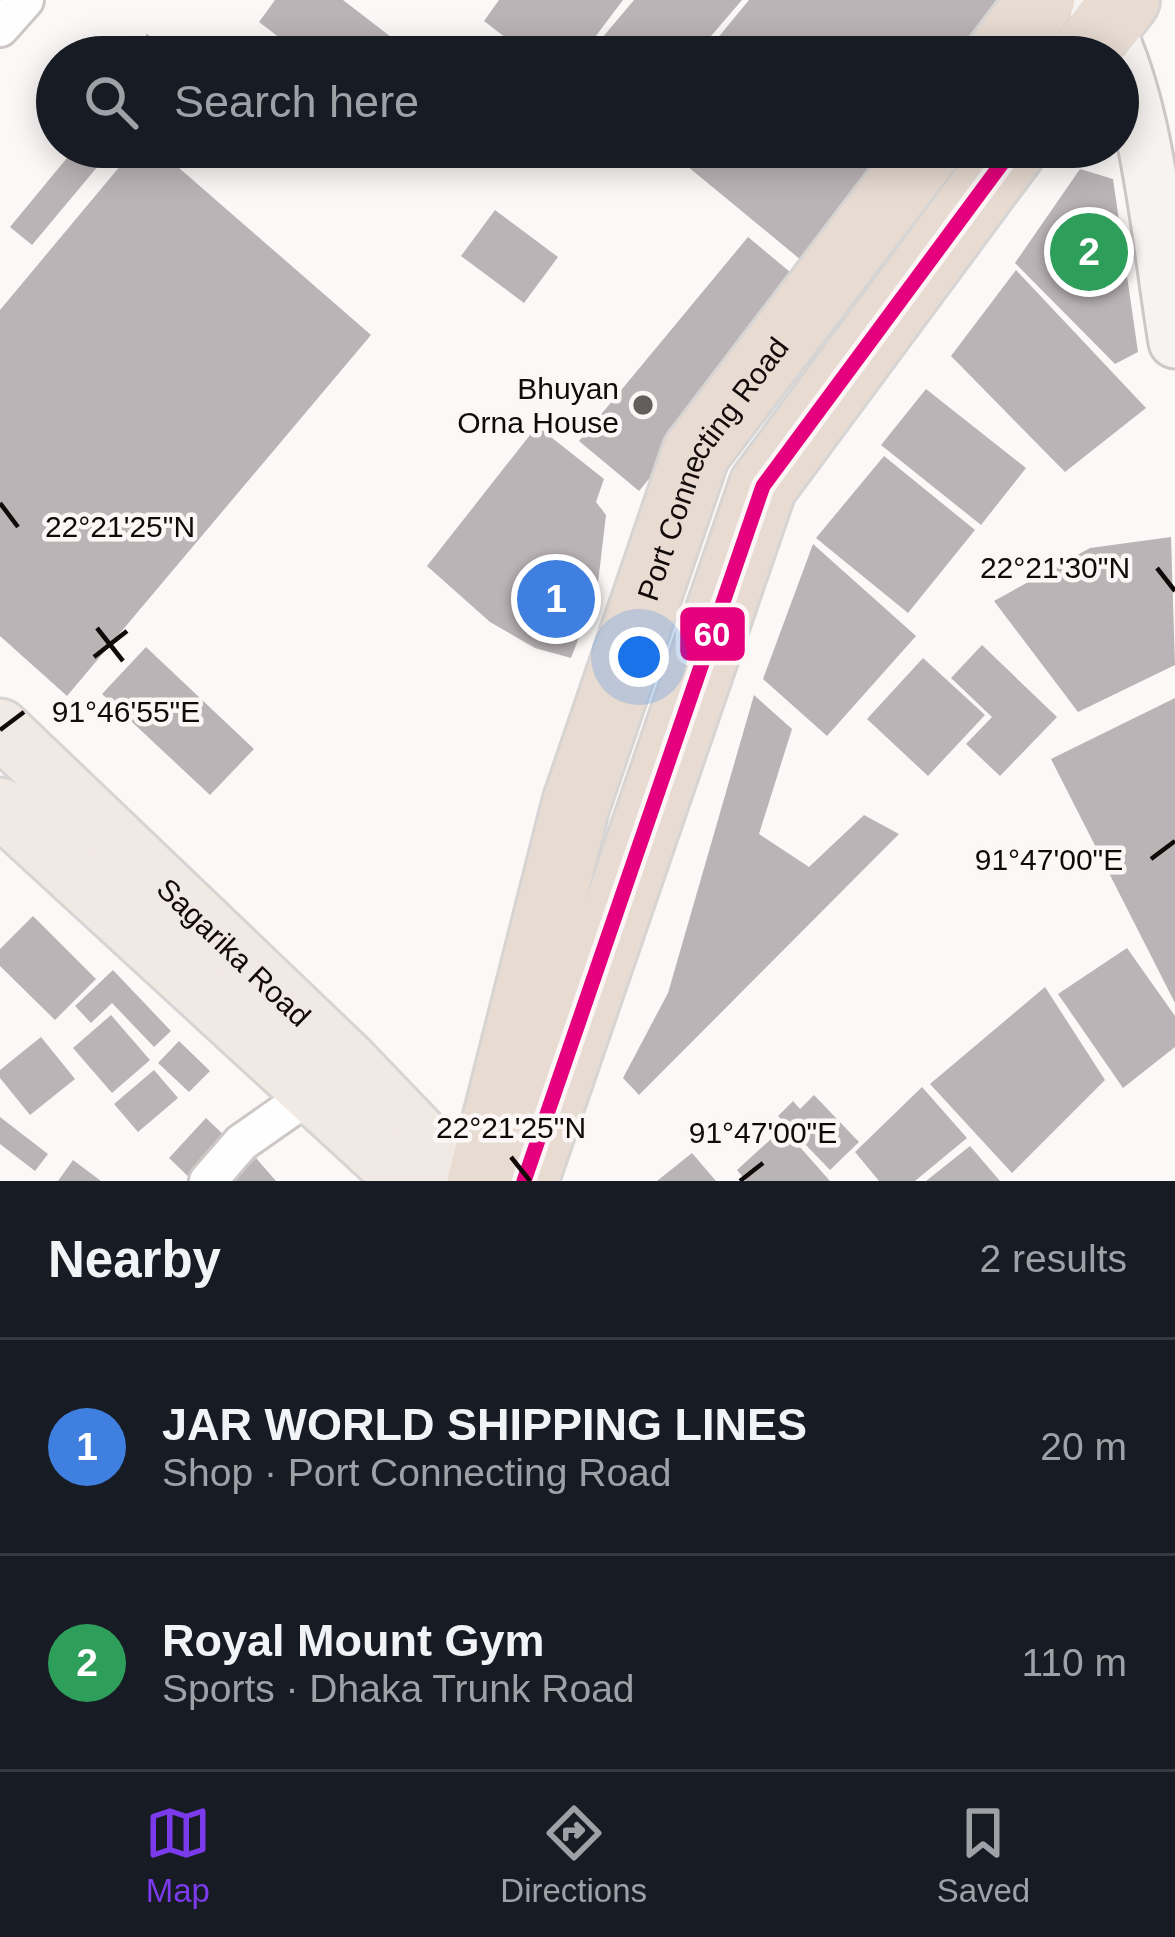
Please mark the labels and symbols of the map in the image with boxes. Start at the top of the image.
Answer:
pin: 2 [1050,207,1128,297]
street label: Port Connecting Road [630,331,794,604]
place label: Bhuyan Orna House [457,372,619,439]
marker: Bhuyan Orna House [630,392,656,418]
text: 22°21'25"N [45,510,195,543]
text: 22°21'30"N [980,551,1130,584]
pin: 1 [517,554,595,644]
line badge: 60 [678,605,747,663]
text: 60 [694,616,730,653]
your location [609,627,669,687]
text: 91°46'55"E [52,695,200,728]
text: 91°47'00"E [975,843,1123,876]
street label: Sagarika Road [151,871,317,1033]
text: 22°21'25"N [436,1111,586,1144]
text: 91°47'00"E [689,1116,837,1149]

